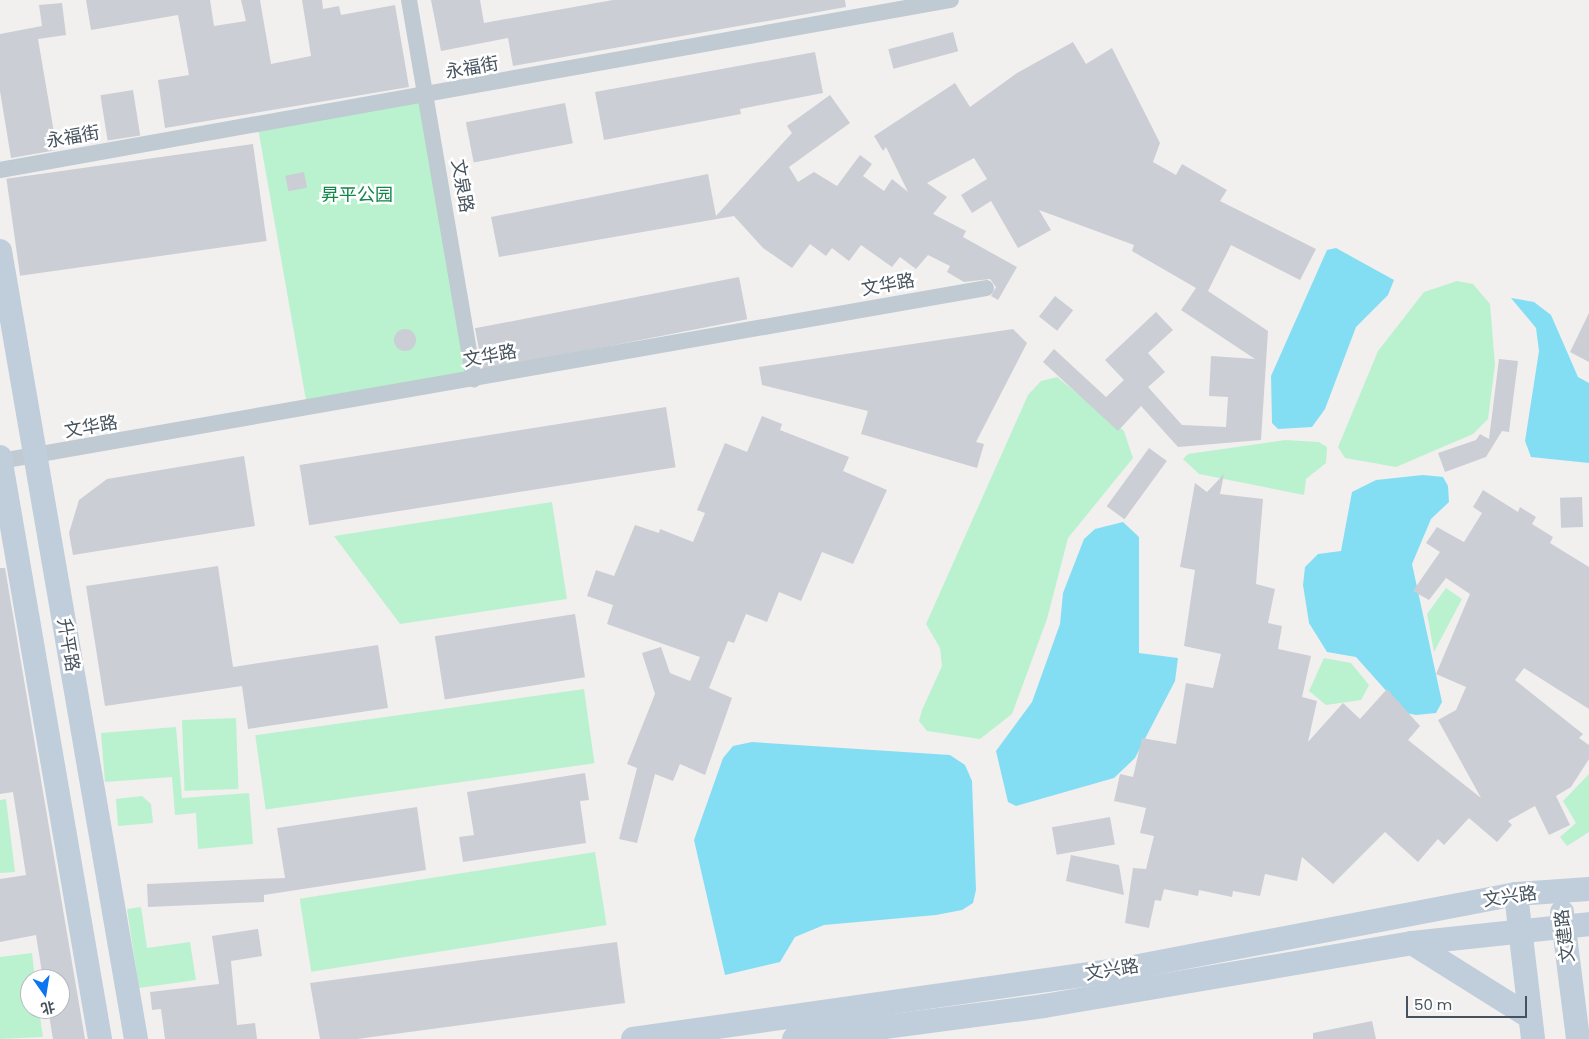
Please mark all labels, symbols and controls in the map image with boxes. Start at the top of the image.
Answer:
street label: 永福街 [444,53,500,83]
street label: 永福街 [45,122,101,152]
street label: 文泉路 [447,158,477,214]
park label: 昇平公园 [321,184,393,206]
street label: 文华路 [860,270,916,300]
street label: 文华路 [462,341,518,371]
street label: 文华路 [63,412,119,442]
street label: 升平路 [53,617,83,673]
street label: 文兴路 [1482,883,1538,911]
street label: 文建路 [1551,908,1579,964]
street label: 文兴路 [1084,955,1140,985]
north arrow [20,969,70,1019]
scale bar [1409,986,1530,1018]
text: 50 m [1414,994,1452,1015]
text: 北 [39,996,57,1019]

